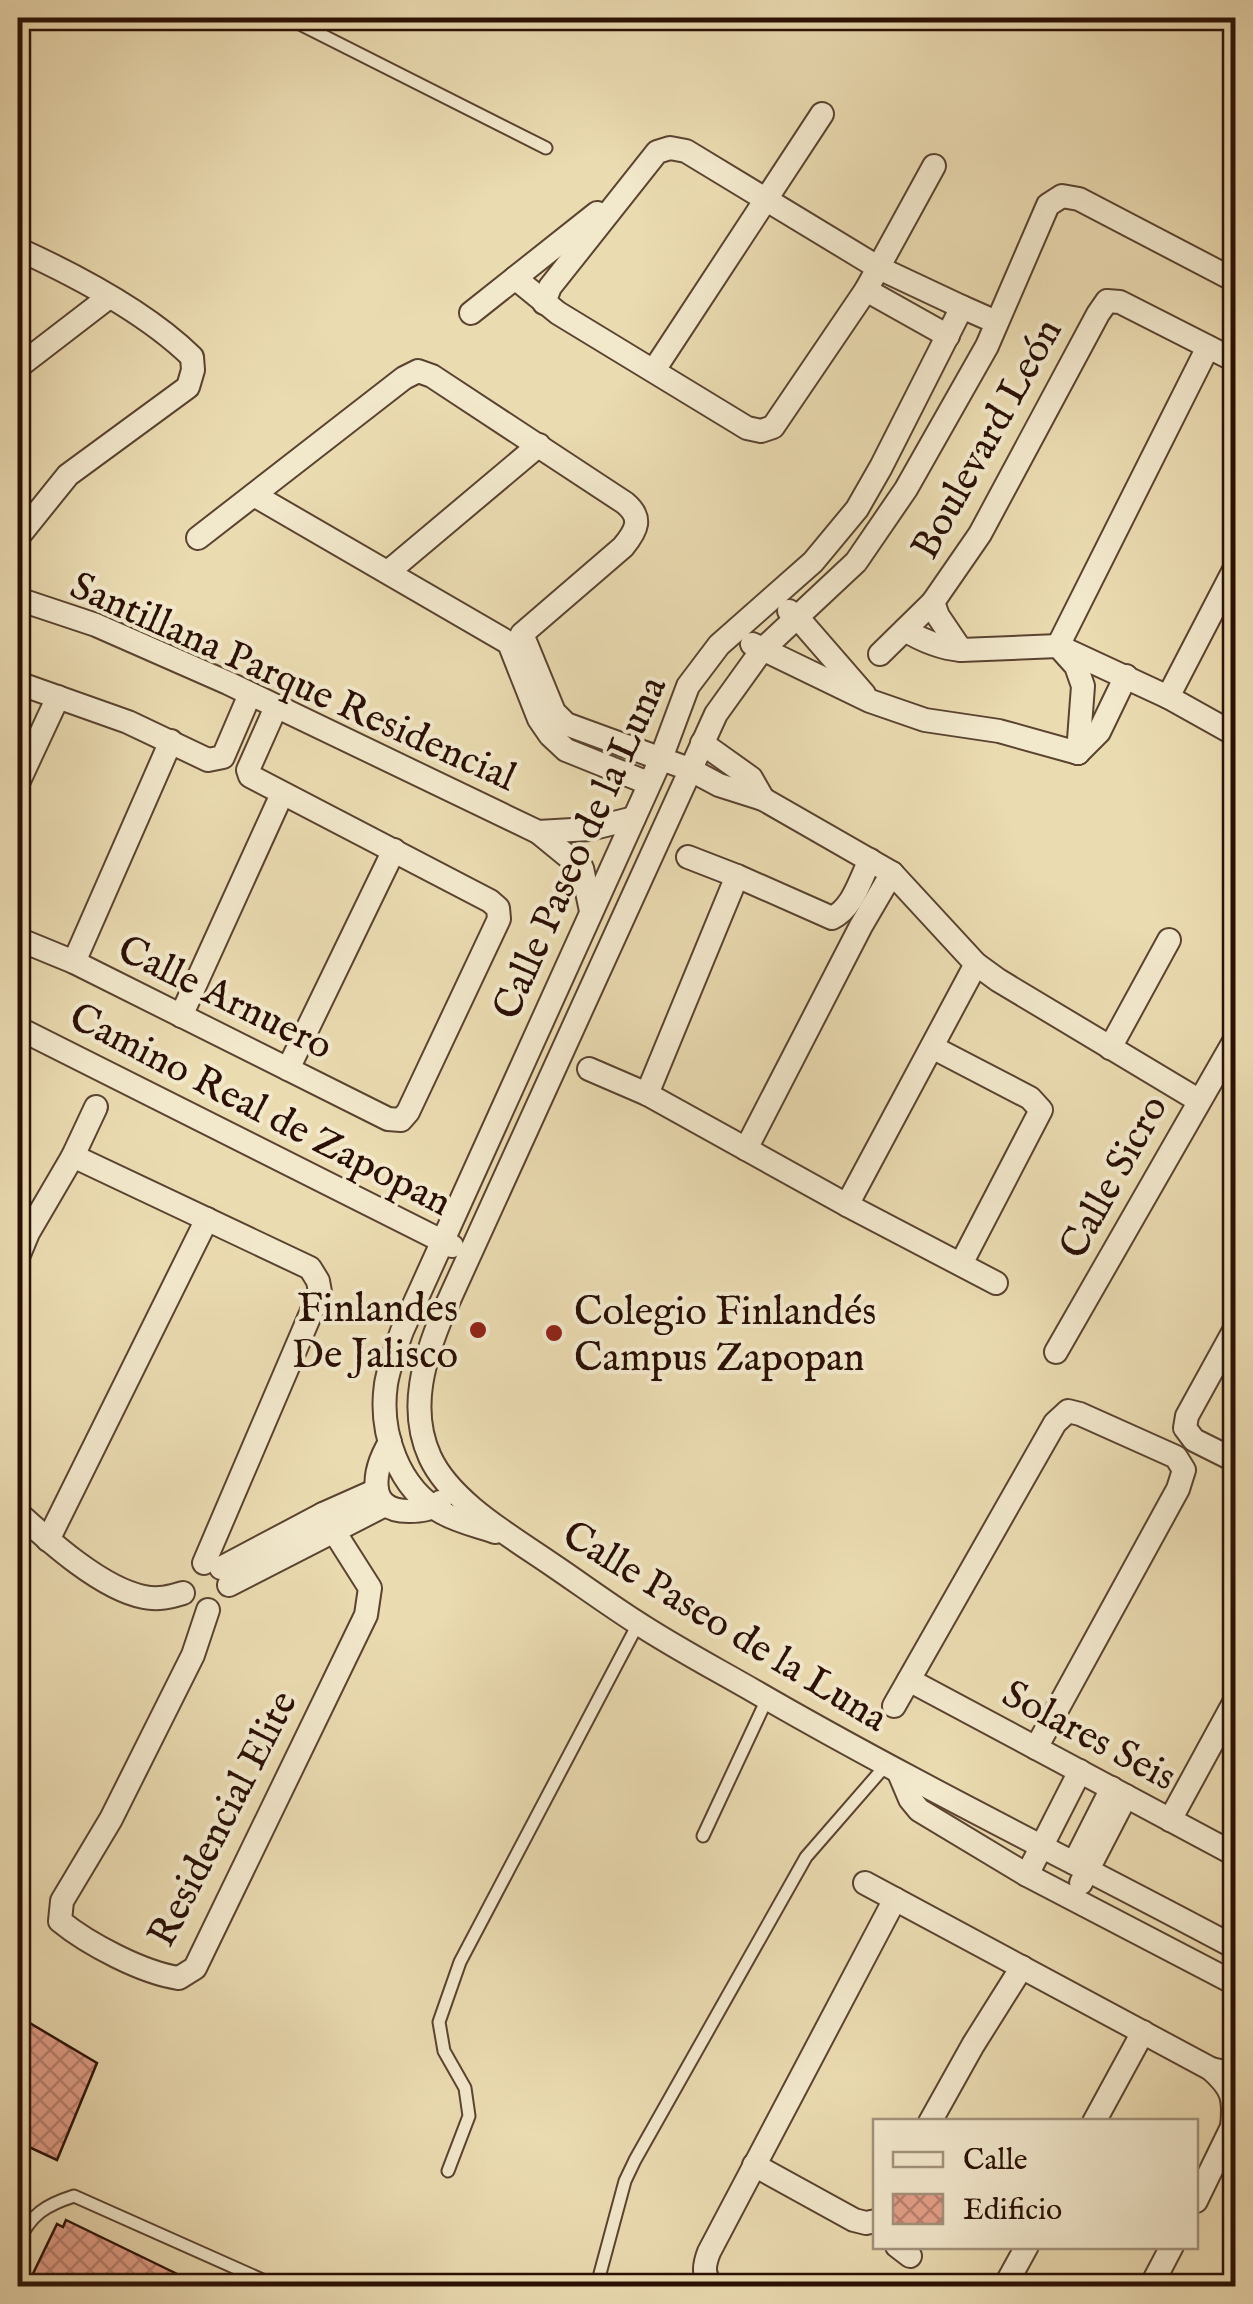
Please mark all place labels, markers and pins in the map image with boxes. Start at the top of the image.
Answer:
place label: Finlandes De Jalisco [292,1285,458,1382]
place label: Colegio Finlandés Campus Zapopan [574,1288,876,1385]
marker: Finlandes De Jalisco [467,1319,489,1341]
marker: Colegio Finlandés Campus Zapopan [543,1322,565,1344]

